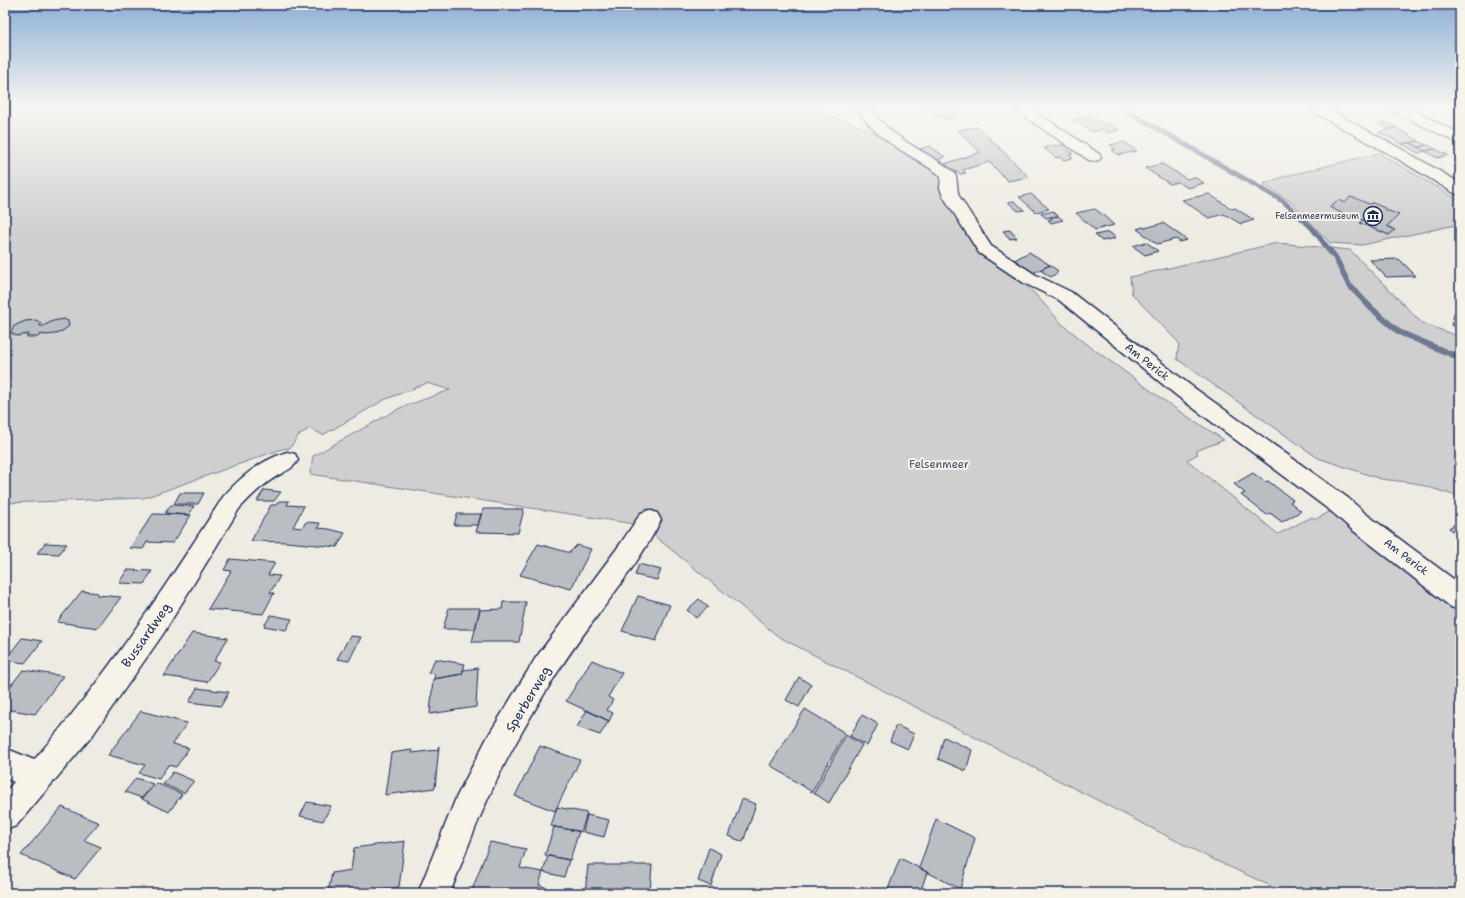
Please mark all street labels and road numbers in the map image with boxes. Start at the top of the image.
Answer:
street label: Am Perick [1122,340,1172,384]
street label: Am Perick [1381,535,1431,579]
street label: Bussardweg [117,599,175,671]
street label: Sperberweg [502,663,554,735]

